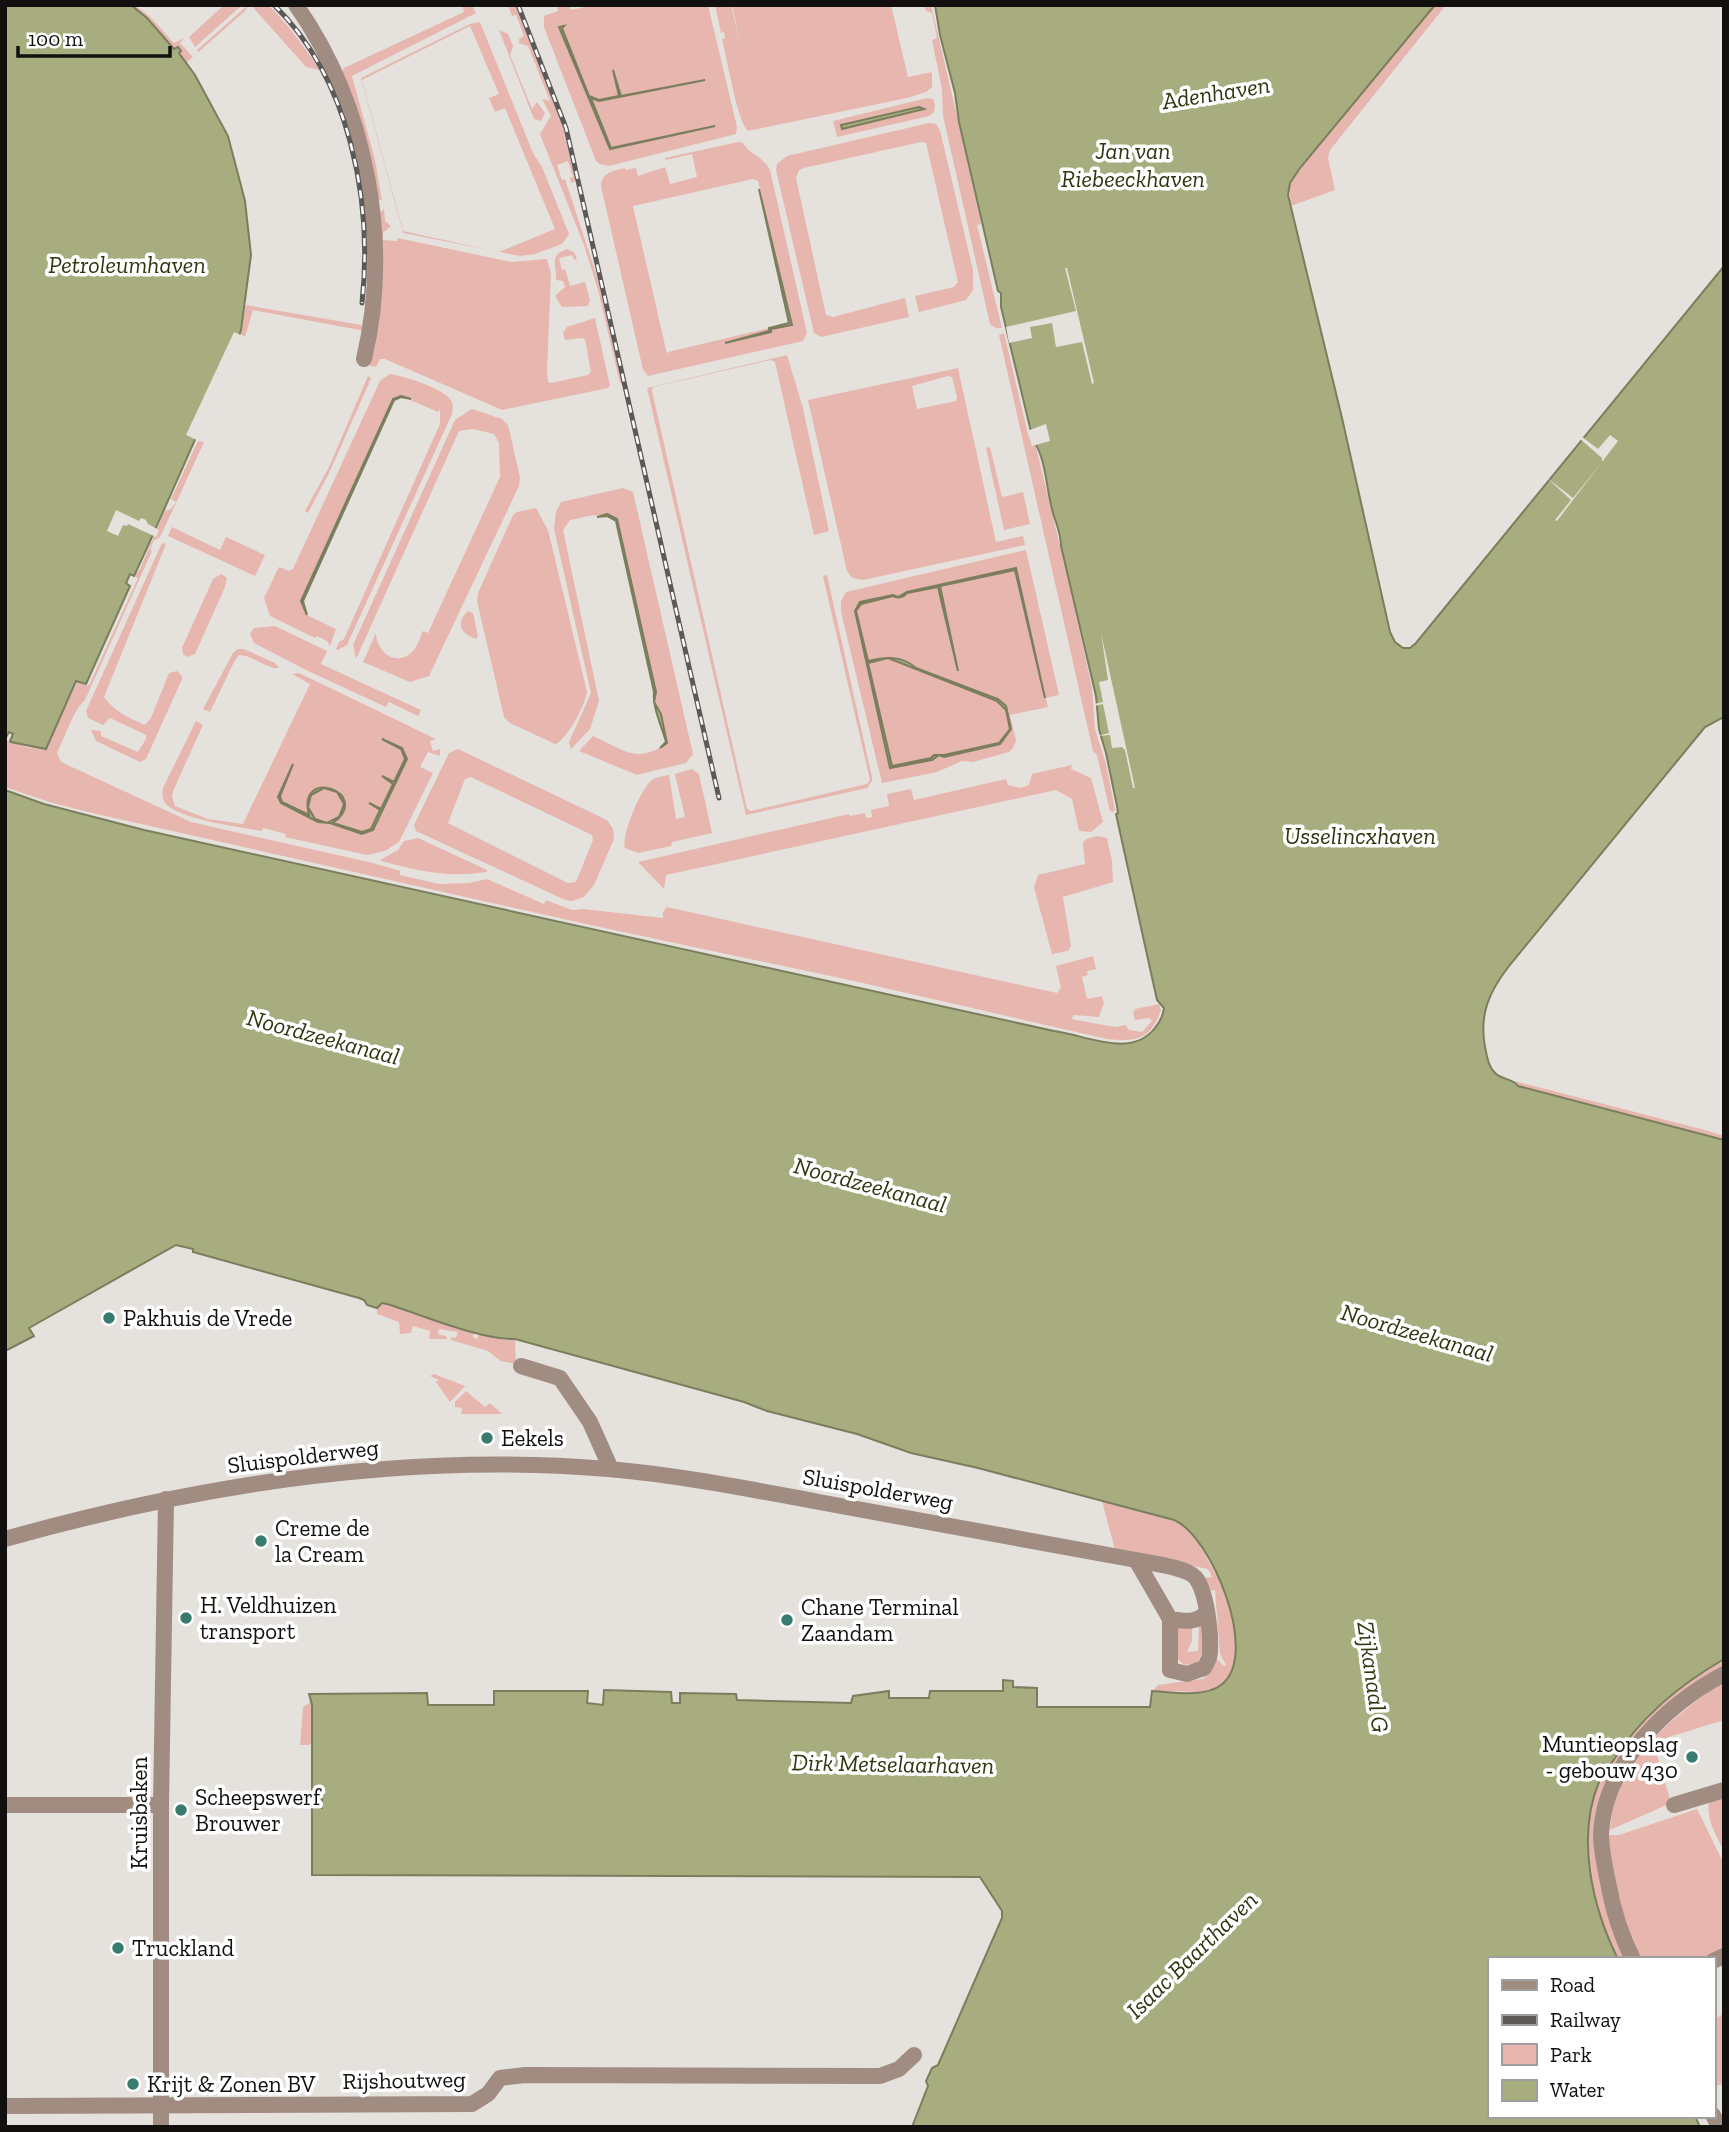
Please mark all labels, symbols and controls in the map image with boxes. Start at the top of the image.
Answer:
scale bar [18,14,170,58]
text: 100 m [28,26,83,51]
water label: Adenhaven [1159,70,1272,115]
water label: Jan van Riebeeckhaven [1061,136,1205,193]
water label: Petroleumhaven [48,250,206,279]
water label: Usselincxhaven [1284,821,1436,850]
water label: Noordzeekanaal [244,1002,403,1071]
water label: Noordzeekanaal [791,1150,950,1219]
water label: Noordzeekanaal [1338,1297,1497,1368]
place label: Pakhuis de Vrede [123,1304,292,1332]
marker: Pakhuis de Vrede [101,1310,117,1326]
place label: Eekels [501,1424,564,1452]
marker: Eekels [479,1430,495,1446]
street label: Sluispolderweg [226,1433,381,1479]
street label: Sluispolderweg [801,1462,956,1516]
place label: Creme de la Cream [275,1514,370,1568]
marker: Creme de la Cream [253,1533,269,1549]
place label: H. Veldhuizen transport [200,1591,336,1645]
place label: Chane Terminal Zaandam [801,1593,959,1647]
marker: H. Veldhuizen transport [178,1610,194,1626]
marker: Chane Terminal Zaandam [779,1612,795,1628]
water label: Zijkanaal G [1351,1620,1396,1734]
place label: Muntieopslag - gebouw 430 [1542,1730,1678,1784]
water label: Dirk Metselaarhaven [791,1747,995,1780]
marker: Muntieopslag - gebouw 430 [1684,1749,1700,1765]
street label: Kruisbaken [125,1757,153,1869]
place label: Scheepswerf Brouwer [195,1783,322,1837]
marker: Scheepswerf Brouwer [173,1802,189,1818]
water label: Isaac Baarthaven [1120,1885,1263,2024]
place label: Truckland [132,1934,234,1962]
marker: Truckland [110,1940,126,1956]
legend [1488,1957,1715,2118]
text: Road [1550,1972,1596,1997]
text: Railway [1550,2007,1621,2032]
text: Park [1550,2042,1592,2067]
street label: Rijshoutweg [342,2065,466,2095]
place label: Krijt & Zonen BV [147,2070,315,2098]
marker: Krijt & Zonen BV [125,2076,141,2092]
text: Water [1550,2077,1605,2102]

